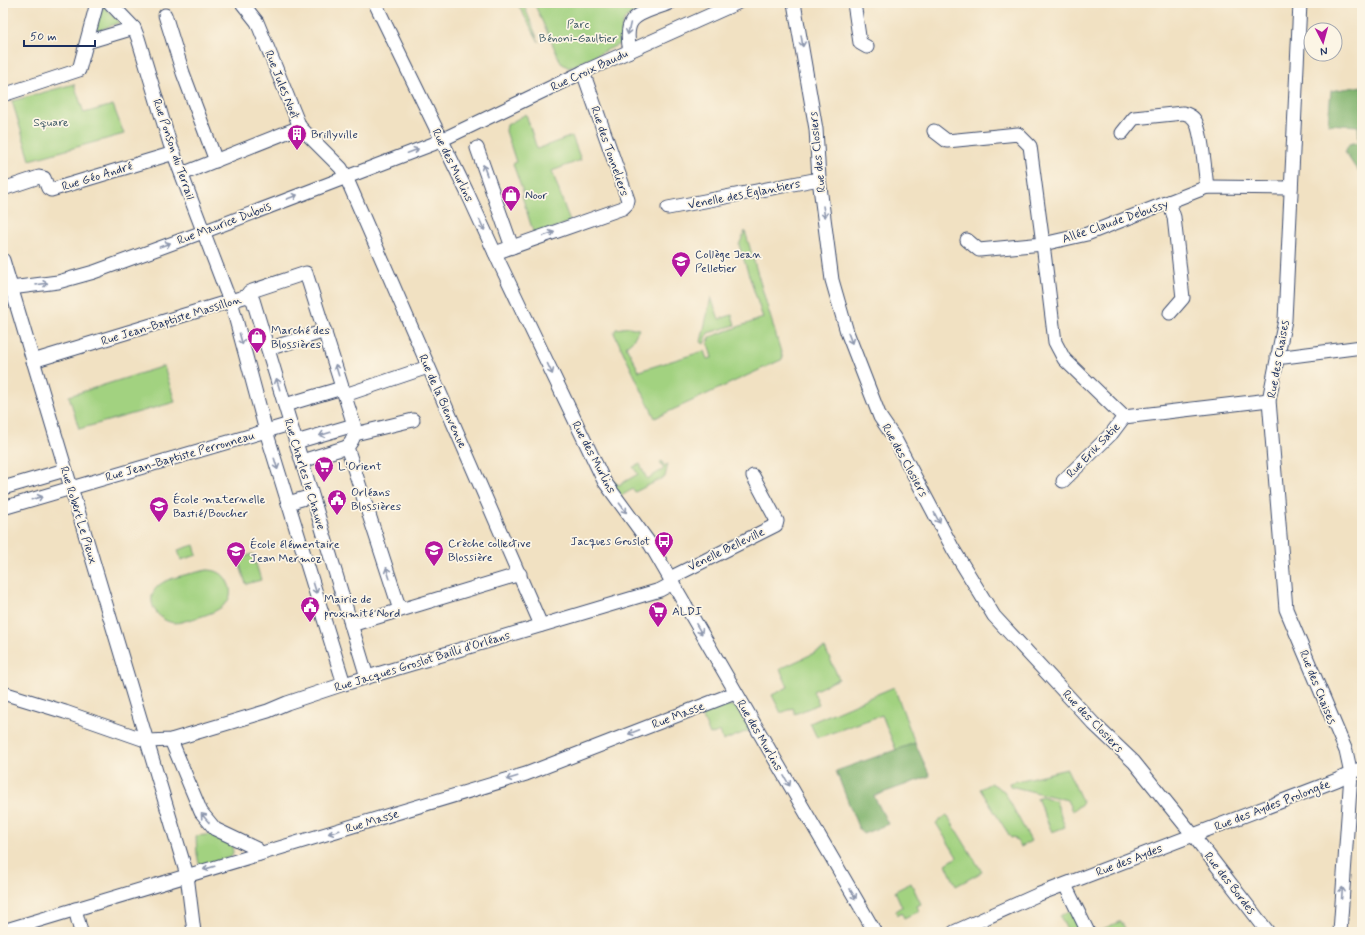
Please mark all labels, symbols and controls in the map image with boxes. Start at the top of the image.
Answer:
park label: Parc Bénoni-Gaultier [539,17,617,47]
scale bar [24,22,95,48]
one-way arrow [624,22,632,35]
north arrow [1303,22,1343,62]
text: 50 m [30,29,57,45]
one-way arrow [798,34,806,47]
text: N [1320,44,1328,58]
street label: Rue Croix Baudu [548,46,631,96]
street label: Rue Jules Noël [260,48,302,122]
street label: Rue Ponson du Terrail [148,97,198,202]
street label: Rue des Tonneliers [586,104,632,198]
street label: Rue des Closiers [806,110,830,193]
park label: Square [33,115,69,131]
building icon: Brillyville [286,123,308,151]
street label: Rue des Murlins [427,126,477,205]
place label: Brillyville [311,127,358,143]
one-way arrow [407,147,419,155]
street label: Rue Géo André [60,158,135,195]
one-way arrow [481,164,488,177]
street label: Venelle des Églantiers [687,176,802,214]
shop icon: Noor [500,184,522,212]
place label: Noor [525,188,547,204]
one-way arrow [285,193,297,201]
street label: Allée Claude Debussy [1060,196,1171,248]
street label: Rue Maurice Dubois [175,199,274,249]
one-way arrow [820,205,828,218]
one-way arrow [479,219,486,231]
one-way arrow [543,229,555,237]
one-way arrow [159,241,171,249]
place label: Collège Jean Pelletier [695,247,762,277]
school or university icon: Collège Jean Pelletier [670,250,692,278]
one-way arrow [35,280,48,288]
street label: Rue Jean-Baptiste Massillon [99,292,244,350]
street label: Rue des Chaises [1264,319,1294,399]
place label: Marché des Blossières [271,323,330,353]
shop icon: Marché des Blossières [246,326,268,354]
one-way arrow [238,332,245,345]
one-way arrow [847,332,855,344]
street label: Rue de la Bienvenue [414,352,470,451]
one-way arrow [547,362,554,374]
one-way arrow [333,364,340,377]
one-way arrow [274,378,281,391]
street label: Rue Charles le Chauve [280,417,329,532]
street label: Rue des Murlins [567,419,619,496]
street label: Rue Erik Satie [1063,419,1124,482]
street label: Rue des Closiers [877,421,931,501]
street label: Rue Jean-Baptiste Perronneau [104,428,257,486]
one-way arrow [319,430,331,438]
supermarket icon: L'Orient [313,455,335,483]
one-way arrow [273,458,280,471]
place label: L'Orient [338,459,382,475]
street label: Rue Robert Le Pieux [56,465,101,566]
place label: Orléans Blossières [351,485,401,515]
public building icon: Orléans Blossières [326,488,348,516]
place label: École maternelle Bastié/Boucher [173,492,266,522]
one-way arrow [30,494,43,501]
school or university icon: École maternelle Bastié/Boucher [148,495,170,523]
one-way arrow [619,503,627,514]
one-way arrow [933,512,941,524]
street label: Venelle Belleville [685,524,768,575]
bus stop icon: Jacques Groslot [653,530,675,558]
place label: Jacques Groslot [570,534,650,550]
place label: Crèche collective Blossière [448,536,531,566]
place label: École élémentaire Jean Mermoz [250,537,340,567]
school or university icon: Crèche collective Blossière [423,539,445,567]
school or university icon: École élémentaire Jean Mermoz [225,540,247,568]
one-way arrow [384,567,392,579]
one-way arrow [312,582,319,595]
place label: Mairie de proximité Nord [324,592,400,622]
public building icon: Mairie de proximité Nord [299,595,321,623]
supermarket icon: ALDI [647,600,669,628]
place label: ALDI [672,604,702,620]
one-way arrow [696,623,704,635]
street label: Rue Jacques Groslot Bailli d'Orléans [333,628,512,696]
street label: Rue des Chaises [1295,648,1339,727]
street label: Rue des Closiers [1058,687,1127,757]
street label: Rue des Murlins [732,697,786,774]
street label: Rue Masse [650,699,707,733]
one-way arrow [628,729,640,737]
one-way arrow [506,775,519,782]
one-way arrow [784,775,792,787]
street label: Rue des Aydes Prolongée [1212,776,1333,835]
street label: Rue Masse [344,806,401,838]
one-way arrow [201,812,210,823]
one-way arrow [328,829,341,836]
street label: Rue des Aydes [1094,841,1165,881]
street label: Rue des Bordes [1200,849,1259,918]
one-way arrow [203,865,216,872]
one-way arrow [1339,887,1346,900]
one-way arrow [849,888,857,900]

